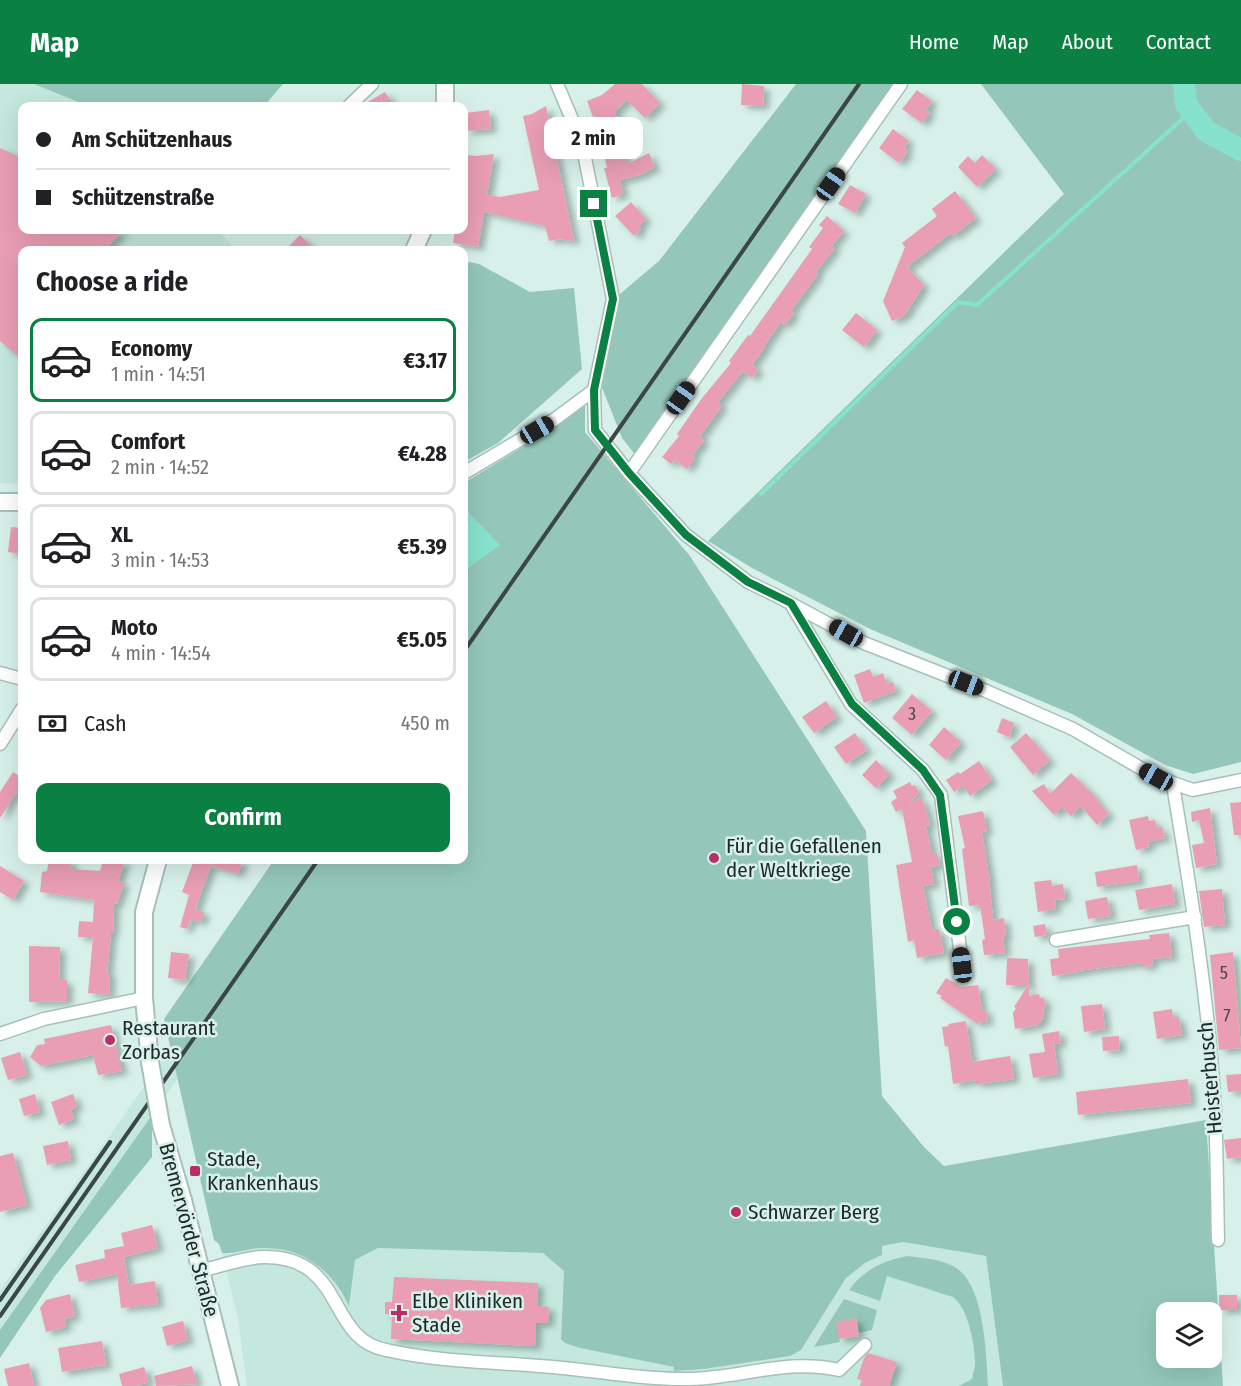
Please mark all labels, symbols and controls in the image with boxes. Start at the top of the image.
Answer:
text: Map [30,26,79,59]
text: Home [909,29,959,55]
text: Map [992,29,1029,55]
text: About [1062,29,1113,55]
text: Contact [1146,29,1211,55]
callout: 2 min [544,117,644,159]
text: Am Schützenhaus [72,126,232,153]
text: 2 min [571,126,616,150]
car [813,164,849,204]
text: Schützenstraße [72,184,214,211]
route end [580,190,607,217]
text: Choose a ride [36,266,188,298]
icon: car [39,333,93,387]
text: Economy [111,335,192,362]
text: €3.17 [403,347,447,374]
text: 1 min · 14:51 [111,362,206,386]
car [663,378,699,418]
car [517,413,557,447]
icon: car [39,426,93,480]
text: Comfort [111,428,185,455]
text: €4.28 [398,440,447,467]
text: 2 min · 14:52 [111,455,209,479]
icon: car [39,519,93,573]
text: XL [111,521,133,548]
text: €5.39 [397,533,447,560]
text: 3 min · 14:53 [111,548,209,572]
icon: car [39,612,93,666]
text: Moto [111,614,158,641]
car [826,616,866,650]
text: €5.05 [397,626,447,653]
text: 4 min · 14:54 [111,641,211,665]
car [946,668,986,698]
house number: 3 [908,703,916,725]
icon: cash [36,707,69,740]
text: Cash [84,710,127,737]
text: 450 m [401,711,450,735]
car [1136,760,1176,794]
button: Confirm [36,783,450,852]
place label: Für die Gefallenen der Weltkriege [726,833,882,883]
marker: Für die Gefallenen der Weltkriege [707,851,721,865]
route start [943,908,970,935]
car [951,946,973,984]
house number: 5 [1220,962,1228,984]
house number: 7 [1223,1005,1231,1027]
place label: Restaurant Zorbas [122,1015,215,1065]
street label: Heisterbusch [1192,1021,1228,1135]
marker: Restaurant Zorbas [103,1033,117,1047]
street label: Bremervörder Straße [153,1140,225,1320]
place label: Stade, Krankenhaus [207,1146,319,1196]
marker: Stade, Krankenhaus [188,1164,202,1178]
place label: Schwarzer Berg [748,1199,879,1225]
marker: Schwarzer Berg [729,1205,743,1219]
place label: Elbe Kliniken Stade [412,1288,523,1338]
map controls [1156,1302,1222,1368]
button: layers [1156,1302,1222,1368]
marker: Elbe Kliniken Stade [390,1304,408,1322]

